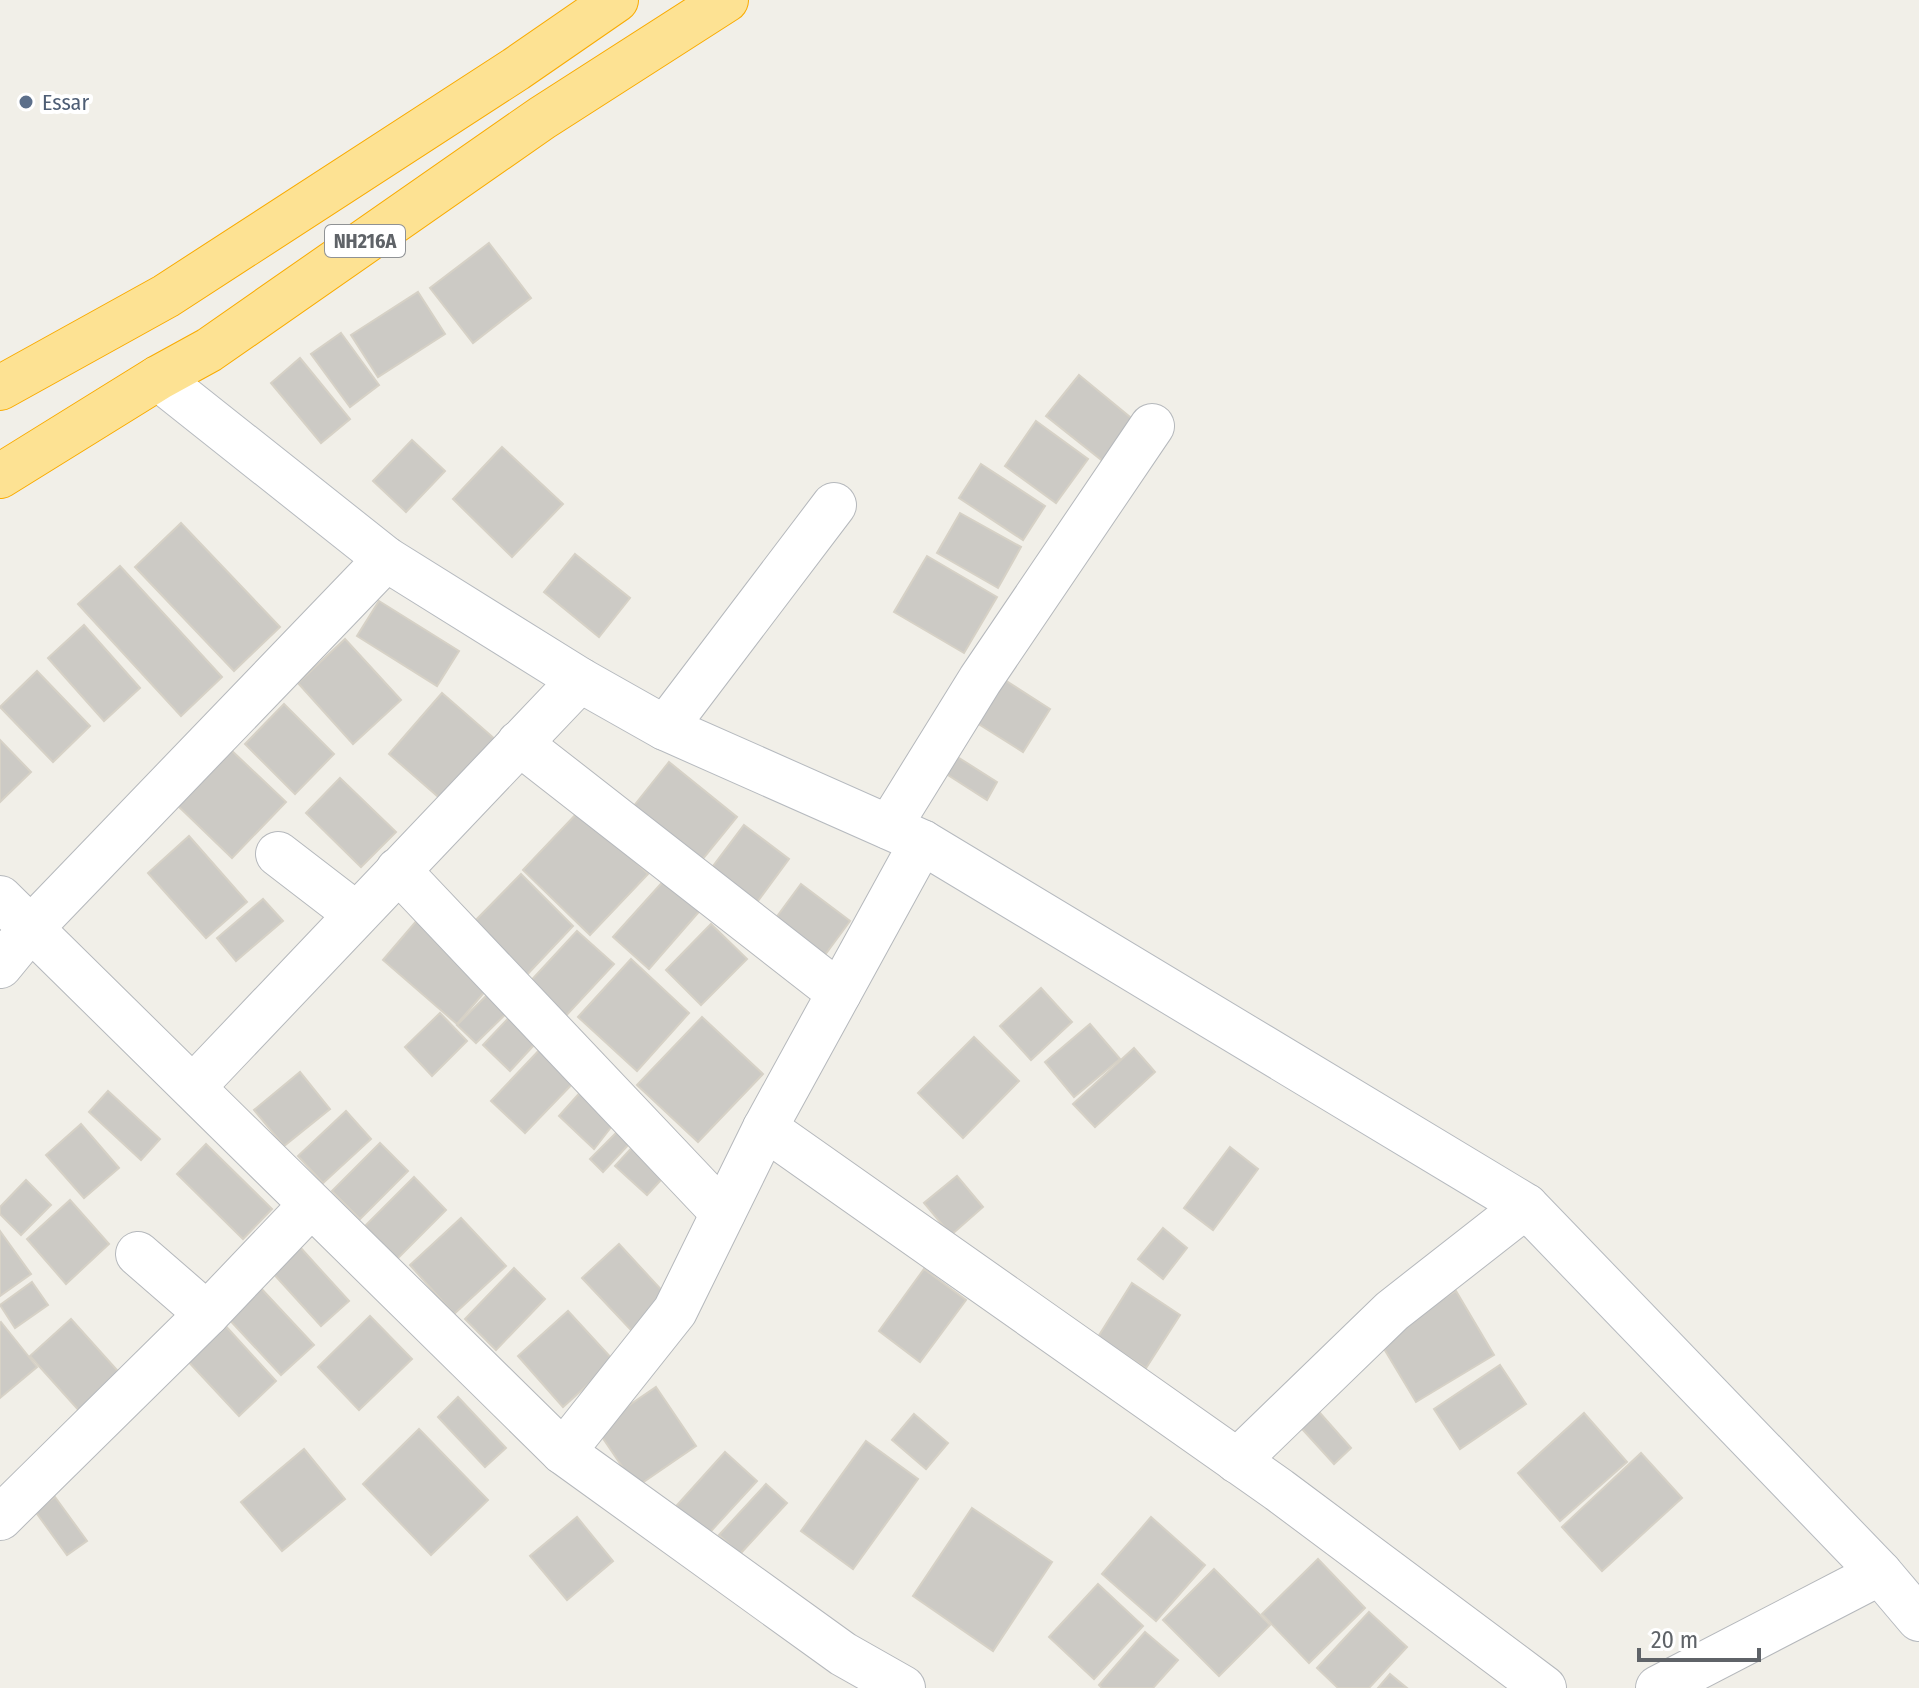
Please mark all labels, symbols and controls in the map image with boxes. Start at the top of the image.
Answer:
place label: Essar [42,89,89,116]
marker: Essar [17,93,35,111]
road number: NH216A [325,225,405,257]
scale bar [1639,1612,1759,1662]
text: 20 m [1651,1626,1698,1654]

